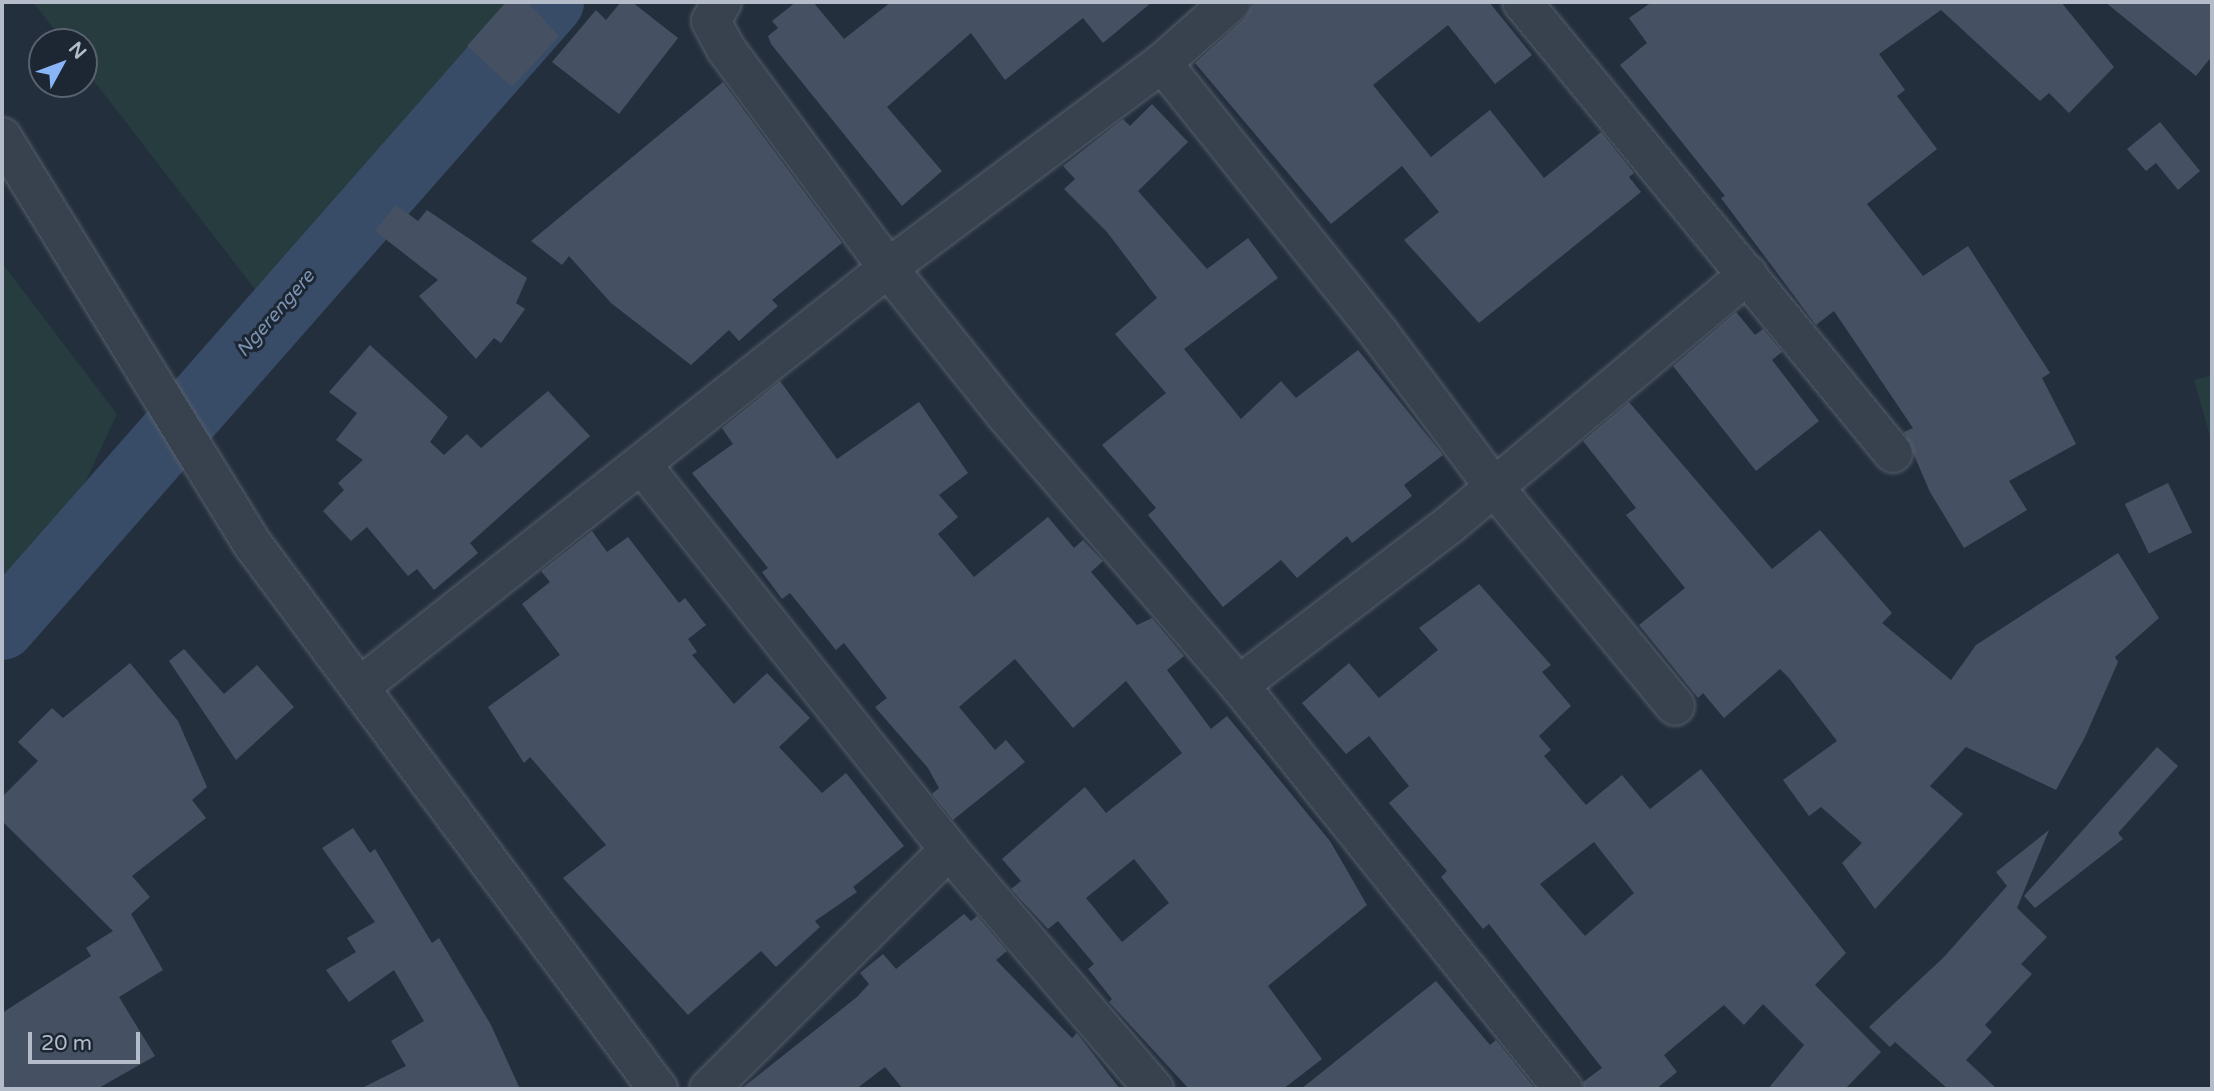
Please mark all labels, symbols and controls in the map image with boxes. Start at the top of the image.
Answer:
north arrow [28,28,98,98]
text: N [64,38,91,64]
water label: Ngerengere [232,266,320,362]
scale bar [32,1018,144,1062]
text: 20 m [41,1031,92,1056]

